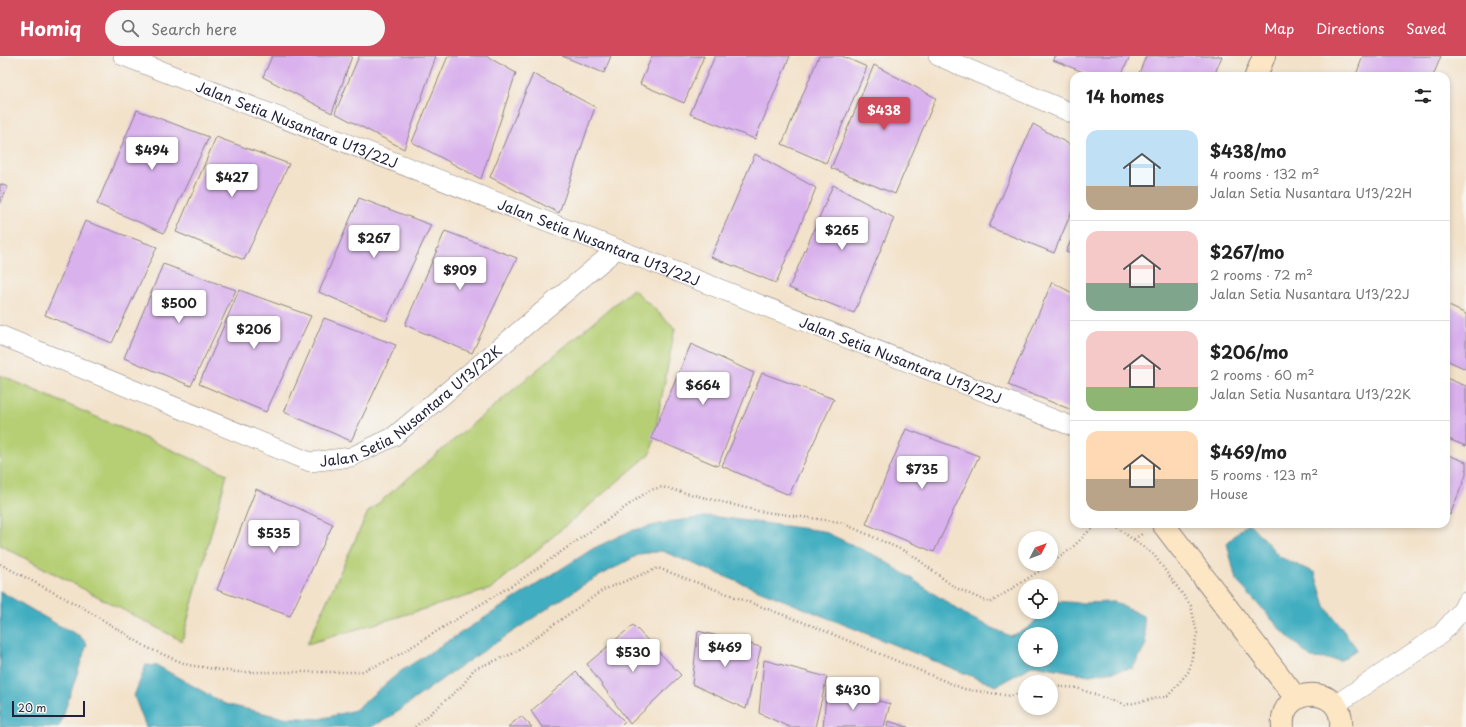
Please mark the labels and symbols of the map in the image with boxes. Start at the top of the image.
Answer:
street label: Jalan Setia Nusantara U13/22J [193,75,401,173]
pin: $438 [860,97,908,131]
pin: $494 [128,137,176,171]
pin: $427 [208,164,256,198]
street label: Jalan Setia Nusantara U13/22J [495,193,703,291]
pin: $265 [818,217,866,251]
pin: $267 [350,225,398,259]
pin: $909 [436,257,484,291]
pin: $500 [155,290,203,324]
street label: Jalan Setia Nusantara U13/22J [797,311,1005,408]
pin: $206 [230,316,278,350]
street label: Jalan Setia Nusantara U13/22K [318,340,506,471]
pin: $664 [679,372,727,406]
pin: $735 [898,456,946,490]
pin: $535 [250,520,298,554]
north arrow [1018,531,1058,571]
pin: $469 [701,634,749,668]
pin: $530 [609,639,657,673]
pin: $430 [829,677,877,711]
scale bar [12,699,85,718]

